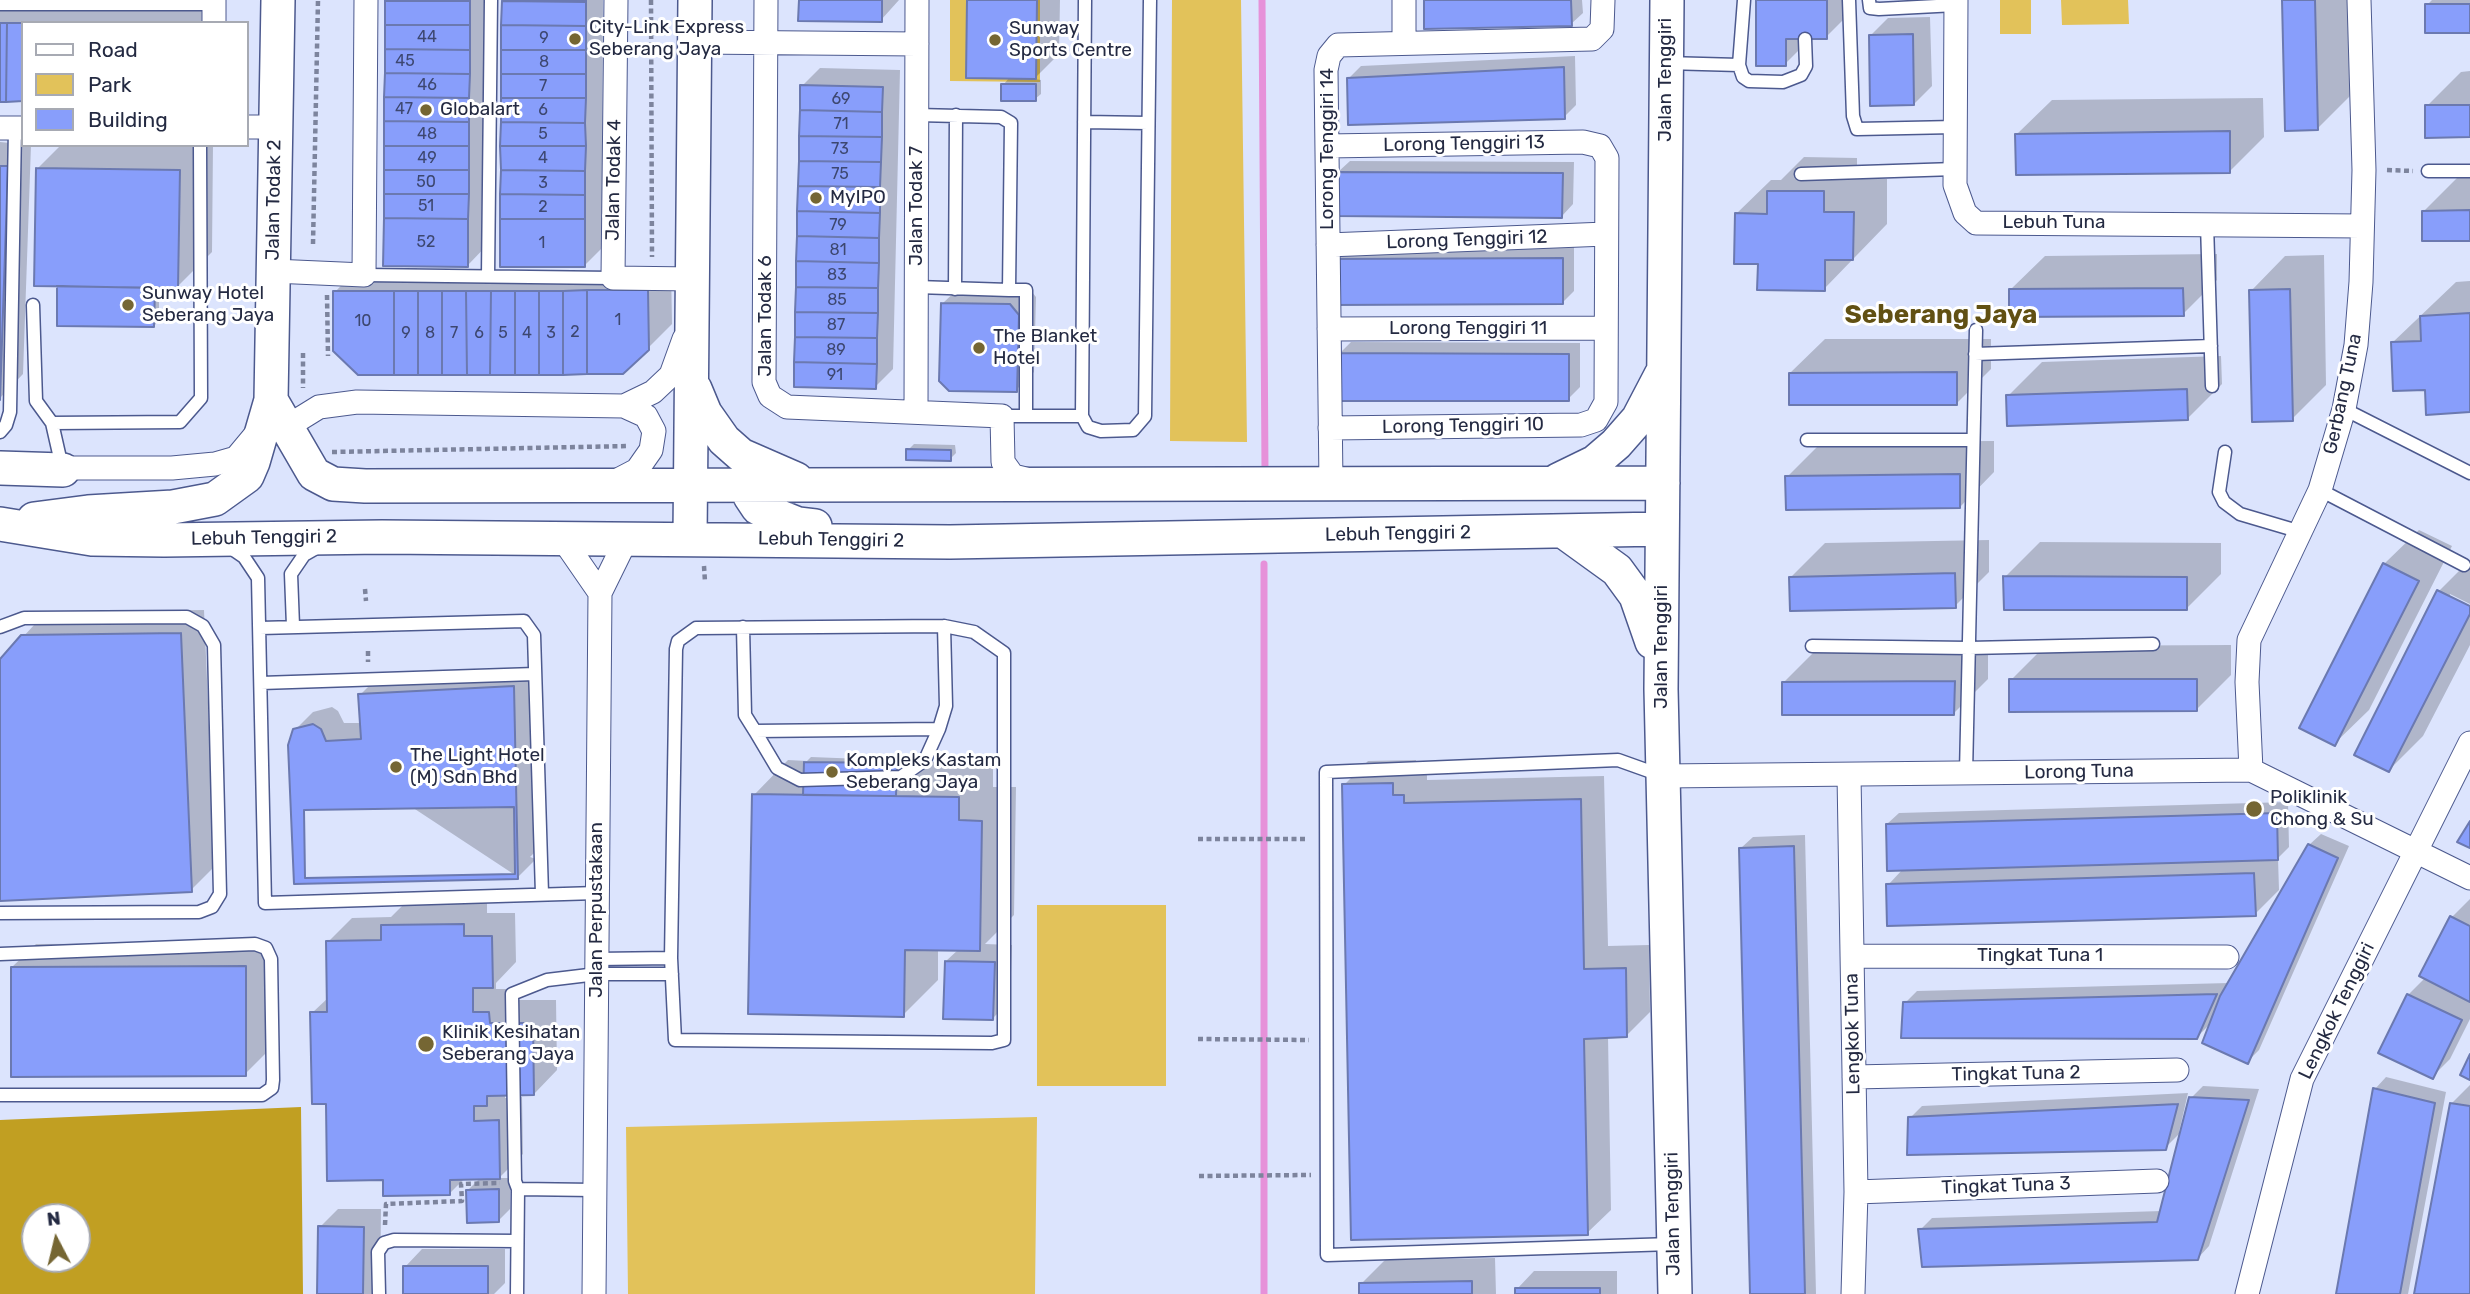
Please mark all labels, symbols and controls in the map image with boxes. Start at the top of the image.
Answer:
place label: City-Link Express Seberang Jaya [589,17,744,61]
place label: Sunway Sports Centre [1009,18,1132,62]
street label: Jalan Tenggiri [1655,18,1677,142]
legend [21,21,248,147]
house number: 44 [417,27,437,47]
house number: 9 [539,28,549,48]
marker: City-Link Express Seberang Jaya [567,31,583,47]
marker: Sunway Sports Centre [987,32,1003,48]
text: Road [88,37,138,62]
house number: 45 [395,51,415,71]
house number: 8 [539,52,549,72]
street label: Lorong Tenggiri 14 [1317,68,1339,230]
text: Park [88,72,132,97]
house number: 46 [417,75,437,95]
house number: 7 [539,76,547,96]
house number: 69 [831,89,851,109]
house number: 47 [395,99,413,119]
place label: Globalart [440,99,520,121]
house number: 6 [538,100,548,120]
marker: Globalart [418,102,434,118]
text: Building [88,107,168,132]
house number: 71 [833,114,849,134]
street label: Jalan Todak 4 [602,119,626,241]
house number: 48 [417,124,437,144]
house number: 5 [538,124,548,144]
street label: Lorong Tenggiri 13 [1383,131,1545,157]
street label: Jalan Todak 2 [262,139,286,261]
house number: 73 [831,139,849,159]
street label: Jalan Todak 7 [906,146,928,266]
house number: 49 [417,148,437,168]
house number: 4 [538,148,548,168]
house number: 75 [831,164,849,184]
house number: 50 [416,172,436,192]
house number: 3 [538,173,548,193]
place label: MyIPO [830,187,886,209]
marker: MyIPO [808,190,824,206]
house number: 51 [418,196,434,216]
house number: 2 [538,197,548,217]
street label: Lebuh Tuna [2002,212,2106,234]
house number: 79 [829,215,847,235]
street label: Lorong Tenggiri 12 [1386,226,1548,254]
house number: 52 [417,232,435,252]
house number: 1 [539,233,545,253]
house number: 81 [829,240,847,260]
street label: Jalan Todak 6 [755,255,777,377]
house number: 83 [827,265,847,285]
place label: Sunway Hotel Seberang Jaya [142,283,274,327]
house number: 85 [827,290,847,310]
marker: Sunway Hotel Seberang Jaya [120,297,136,313]
district label: Seberang Jaya [1845,299,2037,331]
house number: 1 [615,310,621,330]
house number: 10 [354,311,372,331]
house number: 87 [827,315,845,335]
street label: Lorong Tenggiri 11 [1389,318,1547,340]
house number: 2 [570,322,580,342]
house number: 9 [401,323,411,343]
house number: 8 [425,323,435,343]
house number: 7 [450,323,458,343]
house number: 6 [474,323,484,343]
house number: 5 [498,323,508,343]
house number: 4 [522,323,532,343]
house number: 3 [546,323,556,343]
place label: The Blanket Hotel [993,326,1097,370]
street label: Gerbang Tuna [2319,331,2367,457]
house number: 89 [826,340,846,360]
marker: The Blanket Hotel [971,340,987,356]
house number: 91 [827,365,843,385]
street label: Lorong Tenggiri 10 [1382,413,1544,439]
street label: Lebuh Tenggiri 2 [1325,521,1471,547]
street label: Lebuh Tenggiri 2 [191,525,337,551]
street label: Lebuh Tenggiri 2 [758,527,904,553]
street label: Jalan Tenggiri [1651,585,1673,709]
place label: The Light Hotel (M) Sdn Bhd [410,745,545,789]
place label: Kompleks Kastam Seberang Jaya [846,750,1001,794]
marker: The Light Hotel (M) Sdn Bhd [388,759,404,775]
street label: Lorong Tuna [2024,760,2134,784]
marker: Kompleks Kastam Seberang Jaya [824,764,840,780]
place label: Poliklinik Chong & Su [2270,787,2374,831]
marker: Poliklinik Chong & Su [2244,799,2264,819]
street label: Jalan Perpustakaan [586,822,608,998]
street label: Lengkok Tenggiri [2294,939,2380,1083]
street label: Tingkat Tuna 1 [1977,945,2103,967]
street label: Lengkok Tuna [1841,973,1865,1095]
place label: Klinik Kesihatan Seberang Jaya [442,1022,580,1066]
marker: Klinik Kesihatan Seberang Jaya [416,1034,436,1054]
street label: Tingkat Tuna 2 [1951,1061,2081,1087]
street label: Jalan Tenggiri [1661,1152,1685,1276]
street label: Tingkat Tuna 3 [1941,1172,2071,1200]
north arrow [21,1203,91,1273]
text: N [45,1206,62,1231]

